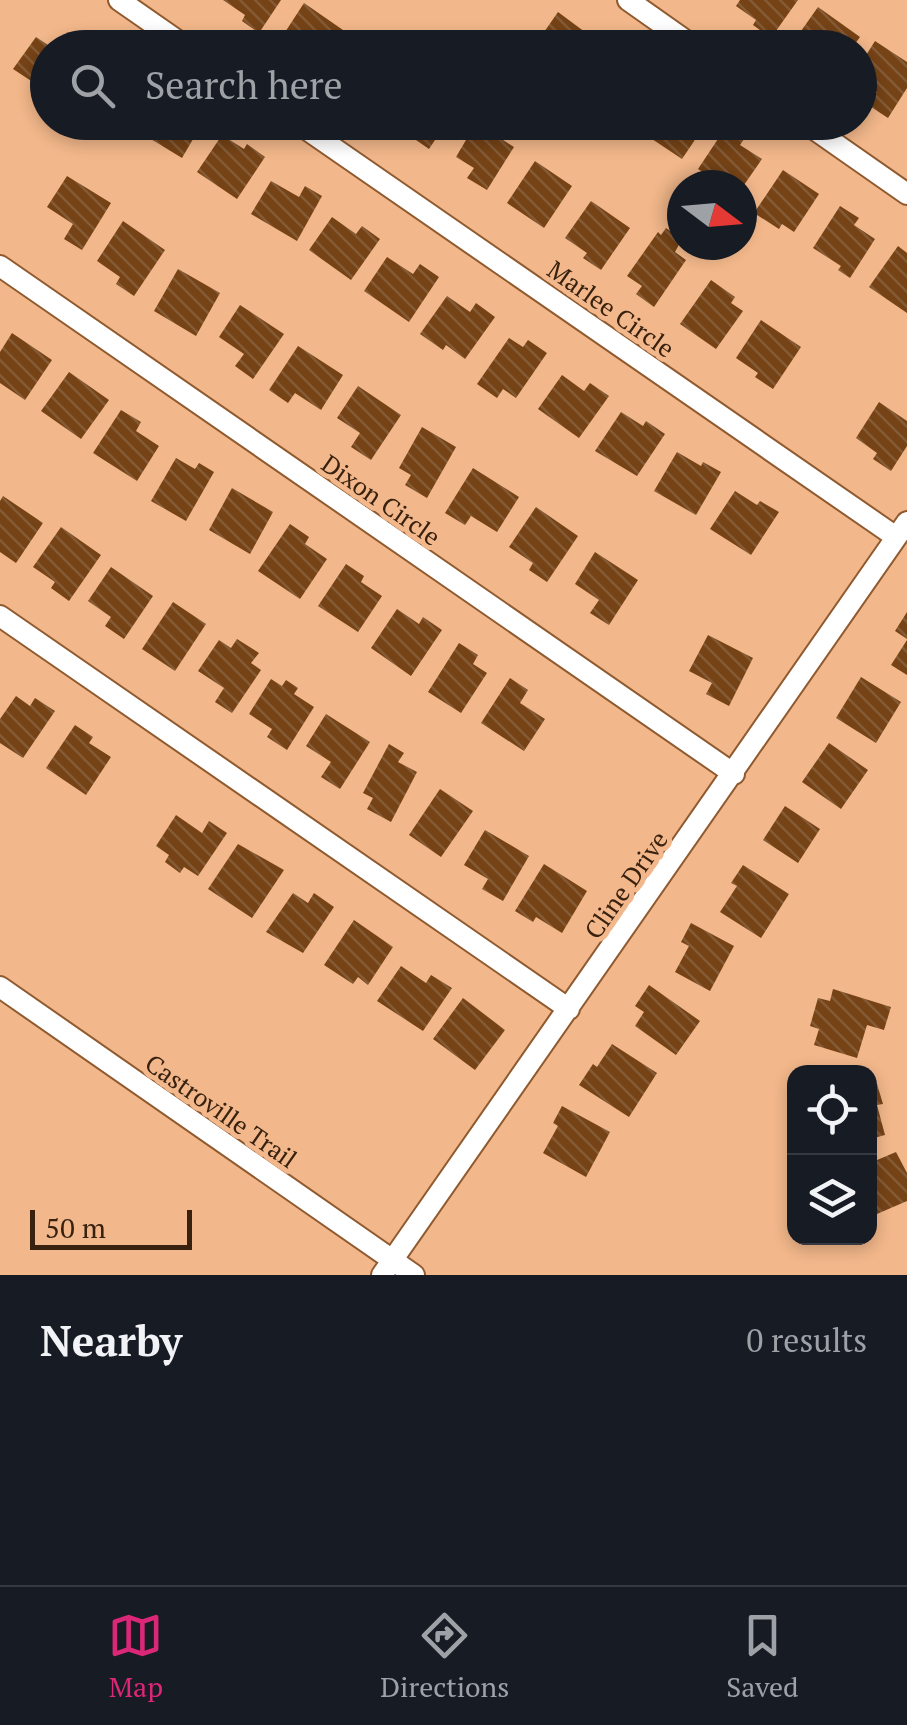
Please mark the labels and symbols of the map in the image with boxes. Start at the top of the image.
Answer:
north arrow [667,170,757,260]
street label: Marlee Circle [541,253,681,364]
street label: Dixon Circle [315,447,447,553]
street label: Cline Drive [576,824,675,945]
street label: Castroville Trail [139,1046,304,1175]
scale bar [30,1205,192,1250]

